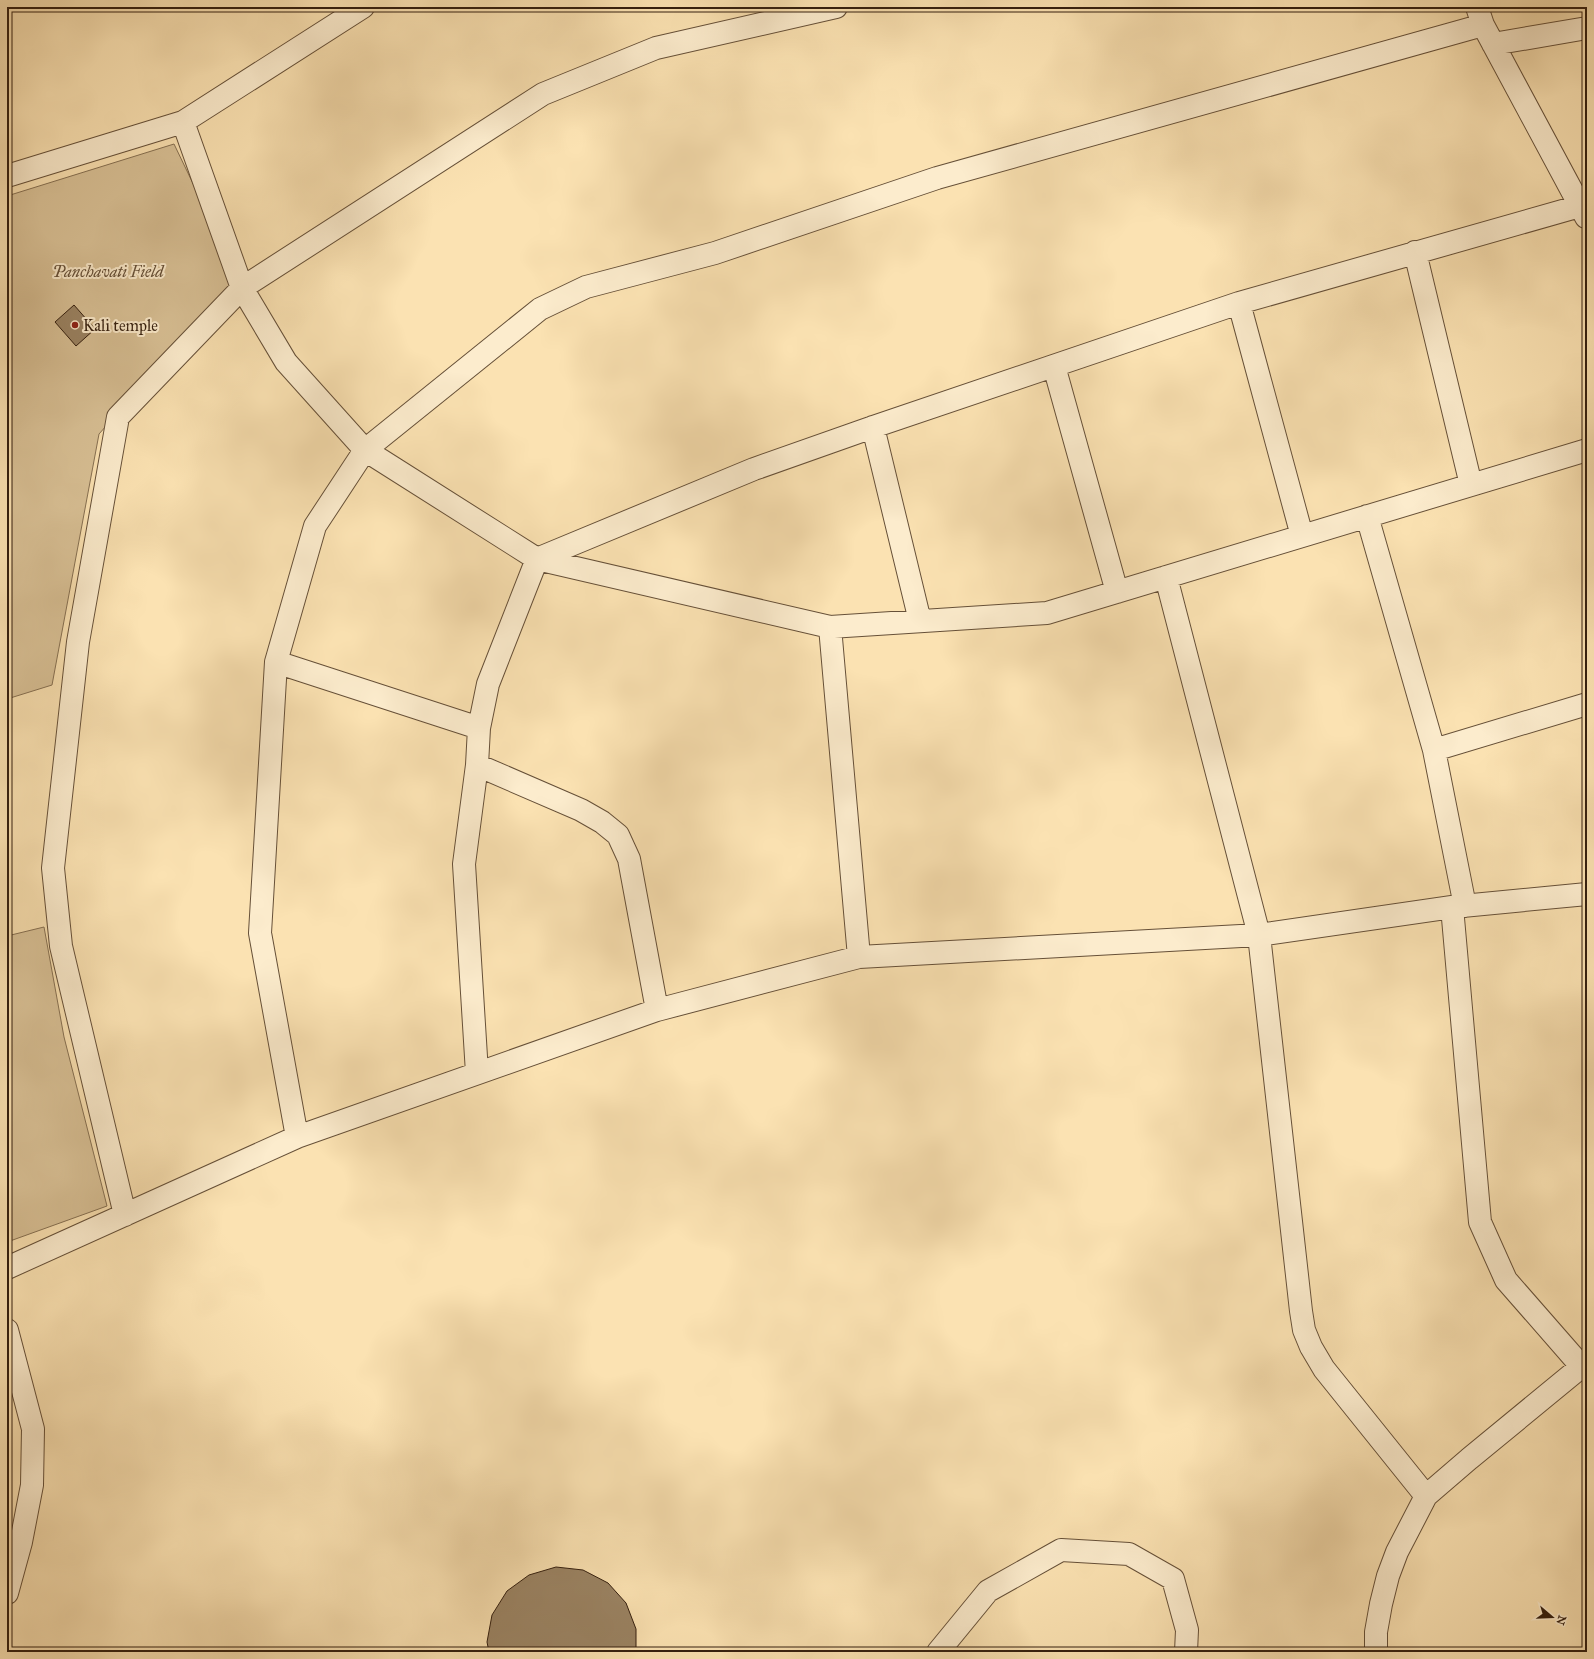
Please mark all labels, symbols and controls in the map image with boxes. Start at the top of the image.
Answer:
park label: Panchavati Field [52,262,165,281]
place label: Kali temple [83,316,158,335]
marker: Kali temple [70,320,80,330]
north arrow [1532,1597,1572,1637]
text: N [1553,1614,1569,1627]

